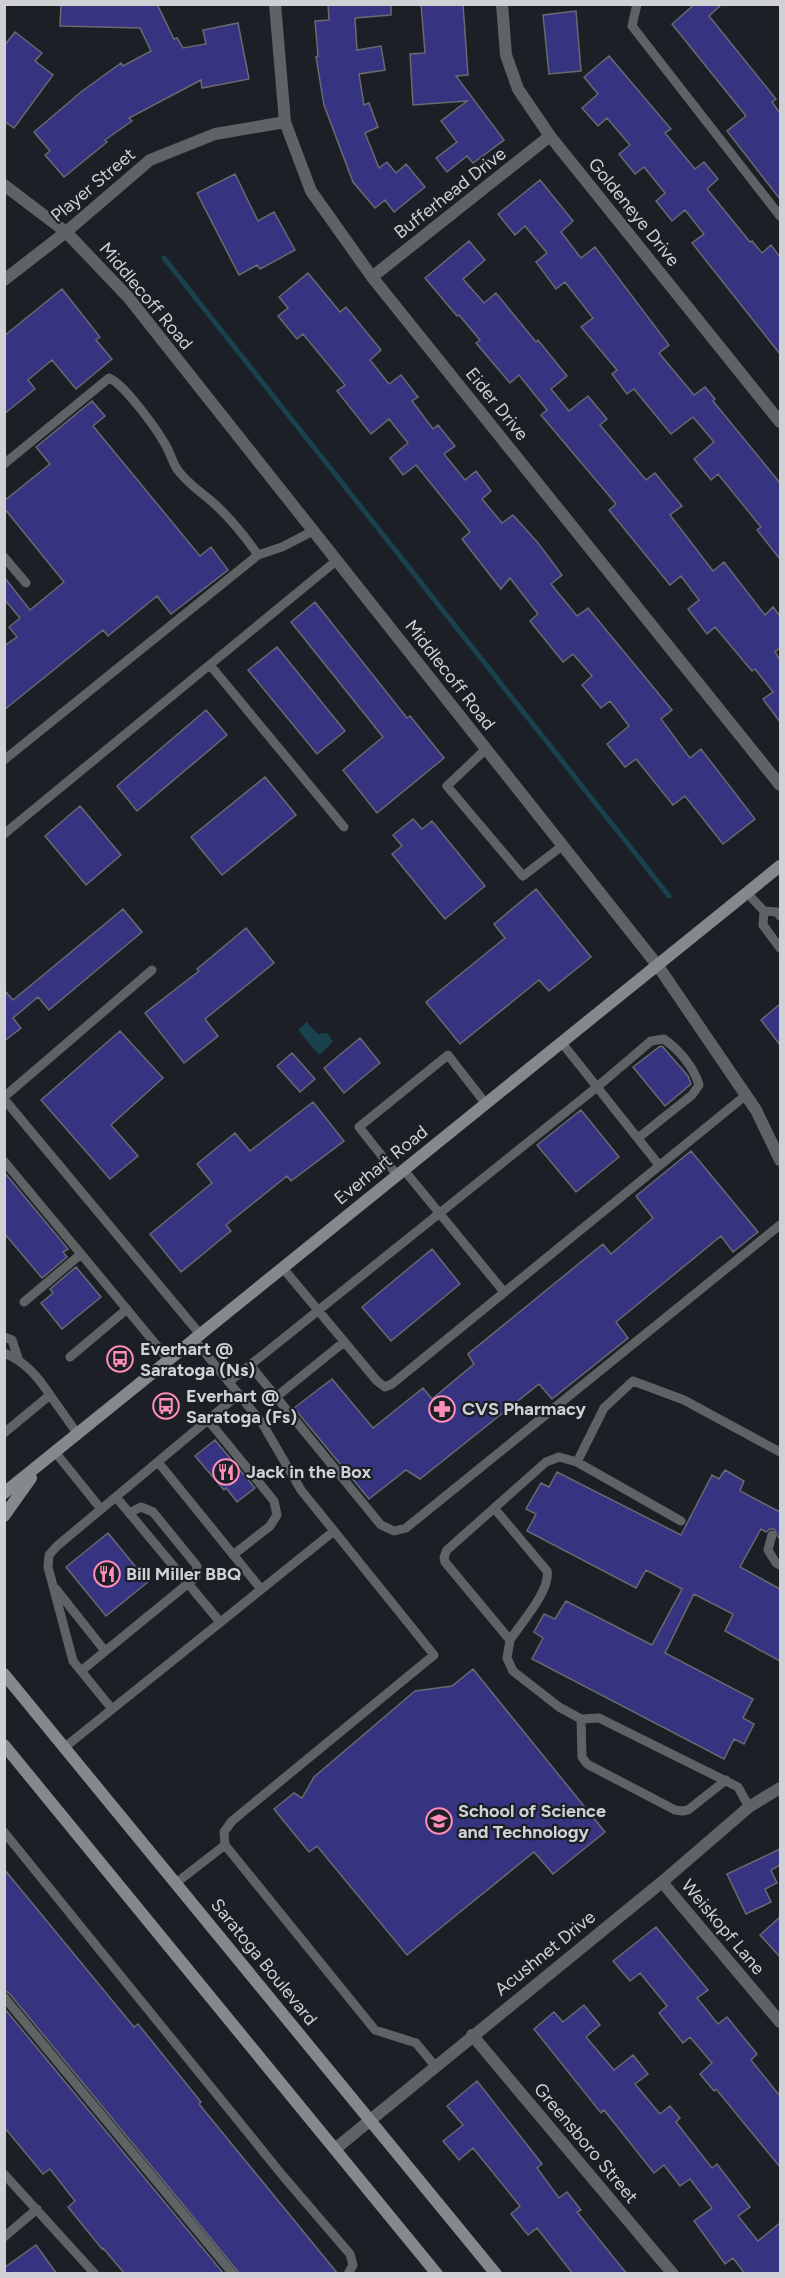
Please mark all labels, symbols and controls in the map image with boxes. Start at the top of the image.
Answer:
street label: Bufferhead Drive [390,142,510,243]
street label: Player Street [46,143,140,227]
street label: Goldeneye Drive [584,153,685,271]
street label: Middlecoff Road [95,238,197,354]
street label: Eider Drive [461,363,533,445]
street label: Middlecoff Road [400,616,500,734]
street label: Everhart Road [330,1121,432,1209]
place label: Everhart @ Saratoga (Ns) [140,1338,255,1381]
bus stop icon: Everhart @ Saratoga (Ns) [105,1344,135,1374]
place label: Everhart @ Saratoga (Fs) [186,1385,297,1428]
bus stop icon: Everhart @ Saratoga (Fs) [151,1391,181,1421]
pharmacy icon: CVS Pharmacy [427,1394,457,1424]
place label: CVS Pharmacy [462,1398,587,1420]
restaurant icon: Jack in the Box [211,1457,241,1487]
place label: Jack in the Box [246,1461,371,1483]
restaurant icon: Bill Miller BBQ [92,1559,122,1589]
place label: Bill Miller BBQ [126,1563,241,1585]
place label: School of Science and Technology [458,1800,606,1843]
school or university icon: School of Science and Technology [424,1806,454,1836]
street label: Weiskopf Lane [677,1875,769,1979]
street label: Saratoga Boulevard [206,1894,322,2030]
street label: Acushnet Drive [490,1906,600,2000]
street label: Greensboro Street [529,2078,643,2208]

